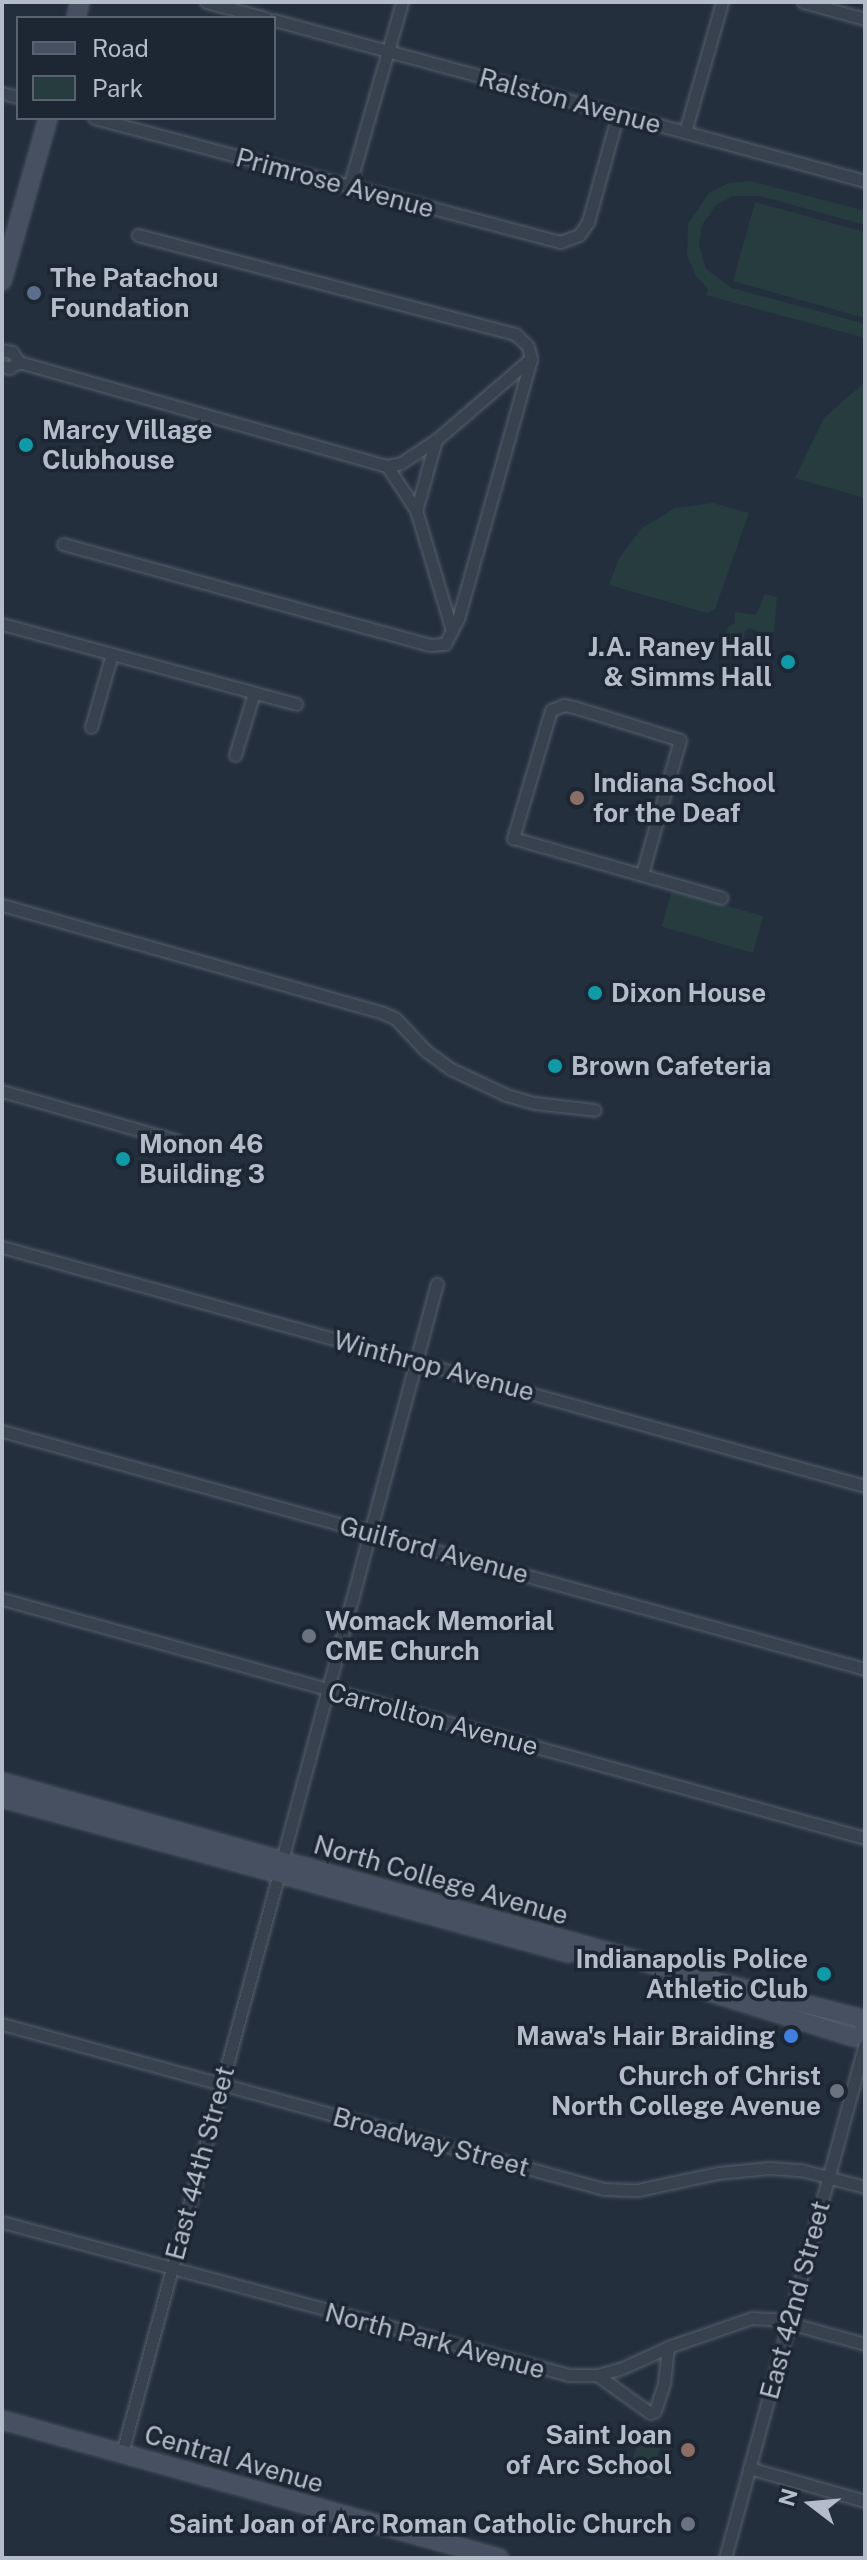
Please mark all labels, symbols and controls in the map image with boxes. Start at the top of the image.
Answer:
legend [16,16,276,120]
text: Road [92,34,149,62]
street label: Ralston Avenue [476,62,664,140]
text: Park [92,74,143,102]
street label: Primrose Avenue [232,142,438,224]
place label: The Patachou Foundation [50,262,219,324]
marker: The Patachou Foundation [25,284,43,302]
place label: Marcy Village Clubhouse [42,414,213,476]
marker: Marcy Village Clubhouse [17,436,35,454]
place label: J.A. Raney Hall & Simms Hall [588,631,772,692]
marker: J.A. Raney Hall & Simms Hall [779,653,797,671]
place label: Indiana School for the Deaf [593,767,776,828]
marker: Indiana School for the Deaf [568,789,586,807]
place label: Dixon House [611,977,766,1009]
marker: Dixon House [586,984,604,1002]
place label: Brown Cafeteria [571,1050,771,1082]
marker: Brown Cafeteria [546,1057,564,1075]
place label: Monon 46 Building 3 [139,1128,265,1190]
marker: Monon 46 Building 3 [114,1150,132,1168]
street label: Winthrop Avenue [330,1324,538,1408]
street label: Guilford Avenue [336,1510,532,1590]
place label: Womack Memorial CME Church [325,1605,554,1666]
marker: Womack Memorial CME Church [300,1627,318,1645]
street label: Carrollton Avenue [324,1676,542,1762]
street label: North College Avenue [310,1829,572,1931]
place label: Indianapolis Police Athletic Club [575,1943,808,2004]
marker: Indianapolis Police Athletic Club [815,1965,833,1983]
place label: Mawa's Hair Braiding [516,2020,775,2052]
marker: Mawa's Hair Braiding [782,2027,800,2045]
place label: Church of Christ North College Avenue [551,2060,821,2122]
street label: East 44th Street [159,2063,241,2263]
marker: Church of Christ North College Avenue [828,2082,846,2100]
street label: Broadway Street [329,2101,533,2183]
street label: East 42nd Street [754,2197,836,2403]
street label: North Park Avenue [322,2297,548,2385]
street label: Central Avenue [141,2419,327,2499]
place label: Saint Joan of Arc School [506,2419,672,2480]
marker: Saint Joan of Arc School [679,2441,697,2459]
north arrow [771,2464,851,2544]
text: N [773,2486,803,2509]
place label: Saint Joan of Arc Roman Catholic Church [168,2508,672,2540]
marker: Saint Joan of Arc Roman Catholic Church [679,2515,697,2533]

